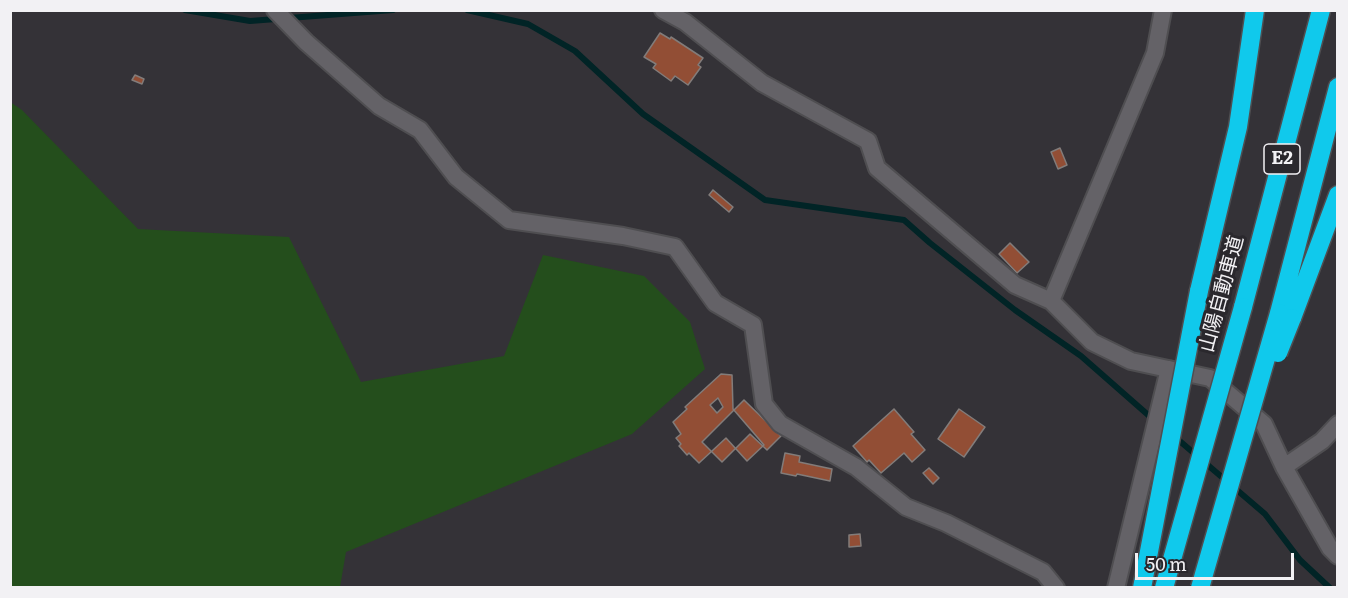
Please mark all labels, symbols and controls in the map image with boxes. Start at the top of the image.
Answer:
road number: E2 [1264,144,1300,174]
street label: 山陽自動車道 [1195,233,1249,355]
scale bar [1138,541,1297,579]
text: 50 m [1146,550,1187,577]

